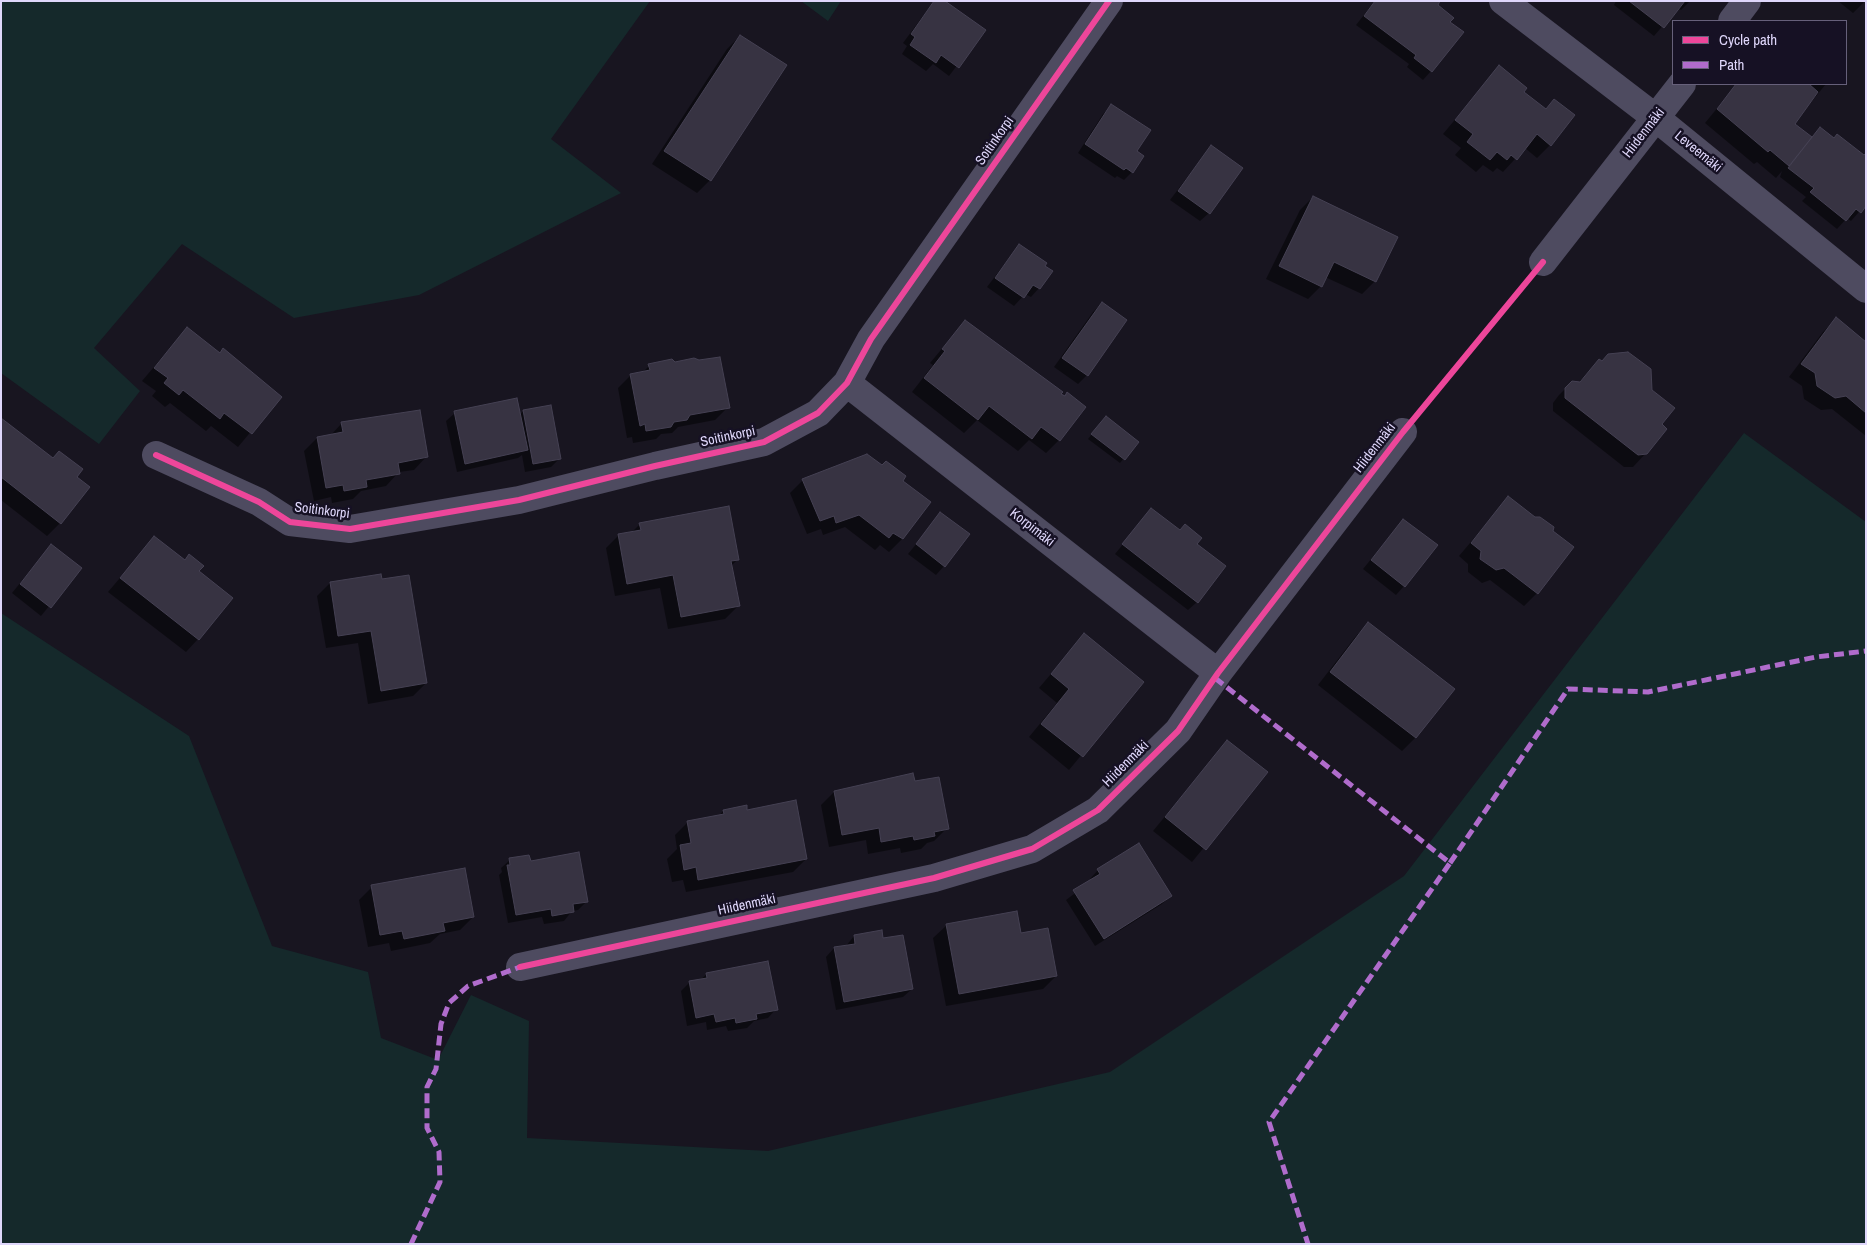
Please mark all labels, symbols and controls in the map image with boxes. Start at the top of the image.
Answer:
legend [1672,20,1847,85]
text: Cycle path [1719,29,1777,50]
text: Path [1719,54,1744,75]
street label: Hiidenmäki [1619,105,1669,161]
street label: Soitinkorpi [972,113,1018,169]
street label: Leveemäki [1671,128,1725,176]
street label: Hiidenmäki [1350,420,1400,476]
street label: Soitinkorpi [699,423,757,451]
street label: Soitinkorpi [293,499,351,523]
street label: Korpimäki [1006,505,1058,551]
street label: Hiidenmäki [1099,737,1153,791]
street label: Hiidenmäki [717,891,777,919]

